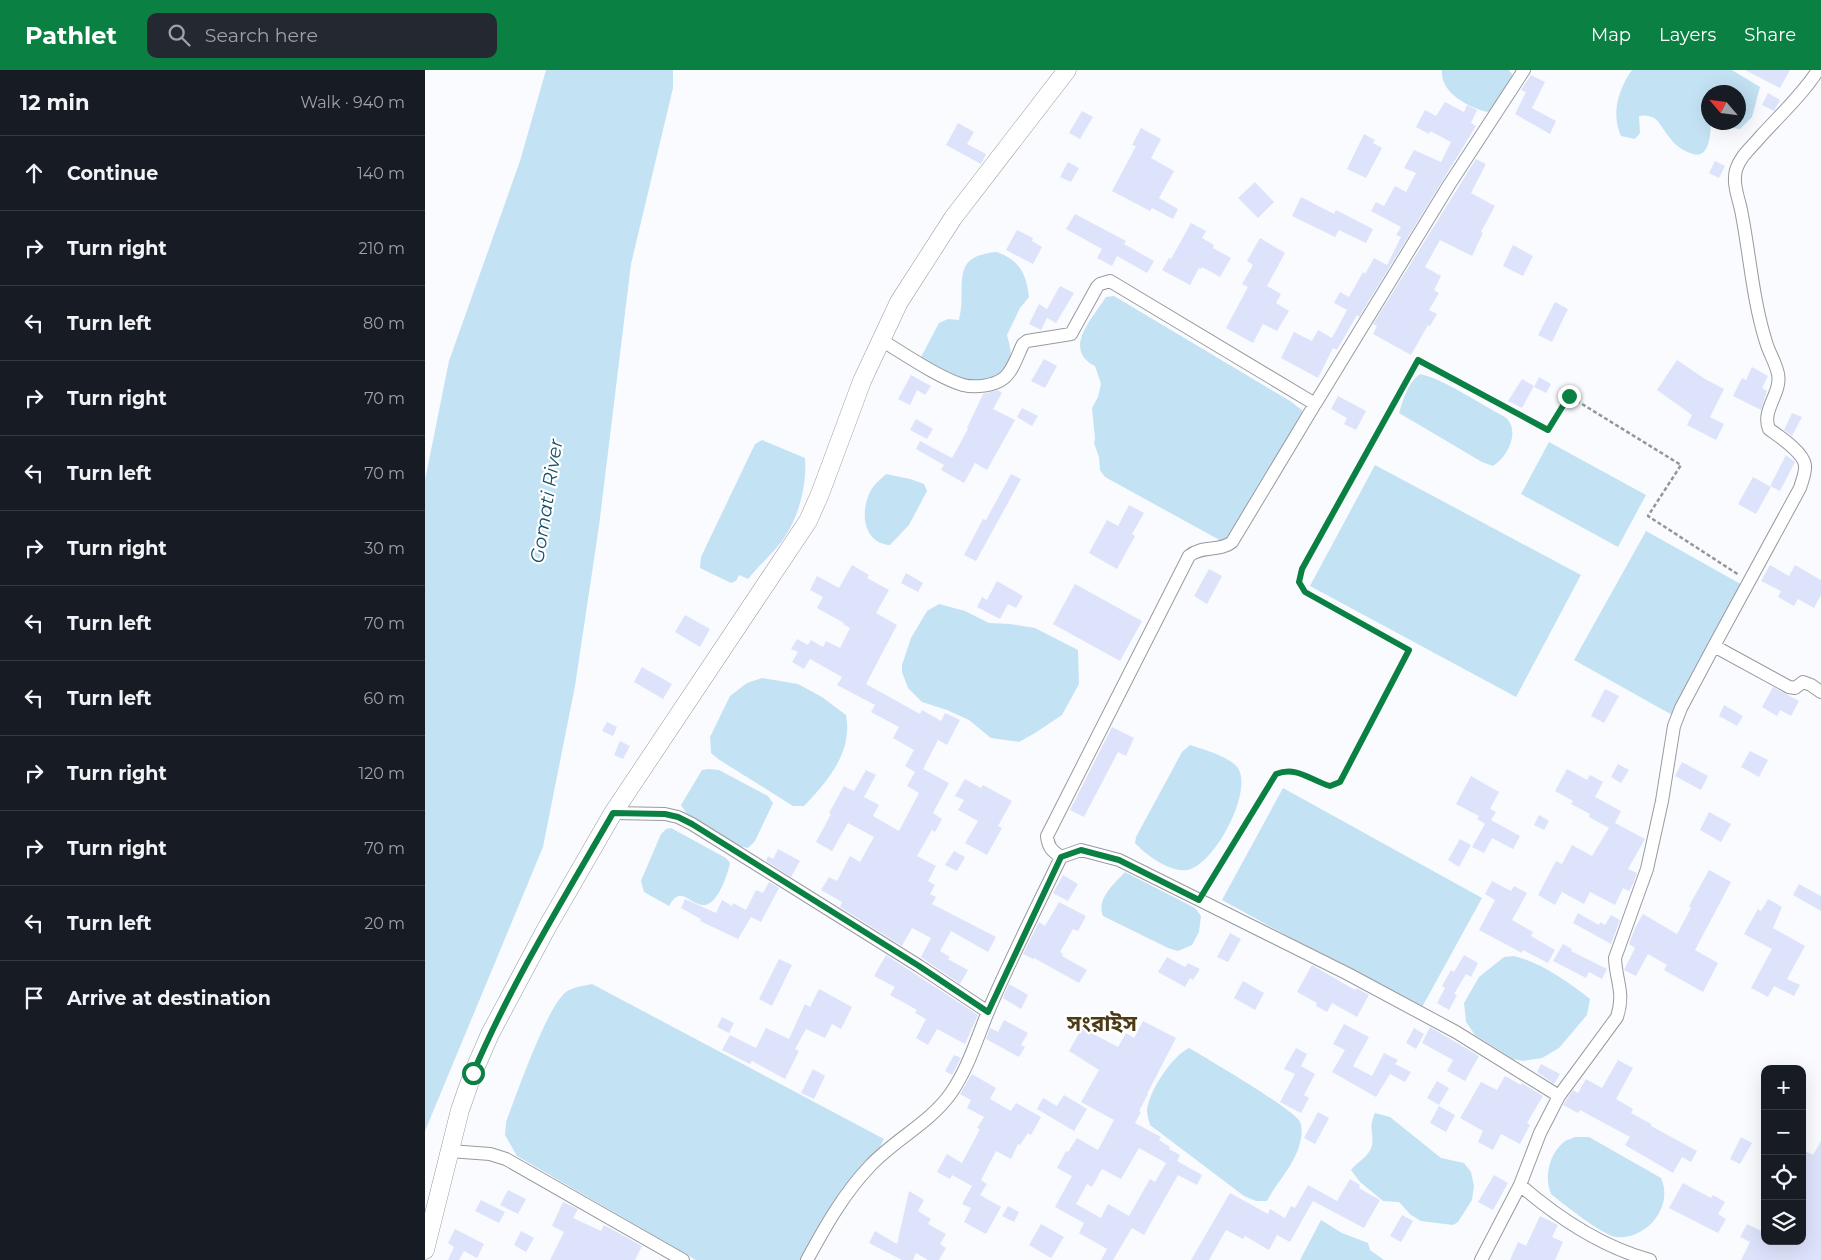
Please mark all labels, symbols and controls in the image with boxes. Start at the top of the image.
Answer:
search box [147,13,497,58]
text: Pathlet [25,21,117,50]
icon: search [165,21,193,49]
text: Search here [205,24,318,47]
text: Map [1591,24,1631,46]
text: Layers [1659,24,1716,46]
text: Share [1744,24,1796,46]
north arrow [1701,85,1746,130]
text: 12 min [20,90,89,115]
text: Walk · 940 m [300,93,405,112]
icon: ahead [20,159,48,187]
text: Continue [67,162,158,185]
text: 140 m [357,164,405,183]
icon: right [20,234,48,262]
text: Turn right [67,237,167,260]
text: 210 m [358,239,405,258]
icon: left [20,309,48,337]
text: Turn left [67,312,152,335]
text: 80 m [363,314,405,333]
icon: right [20,384,48,412]
route end [1558,385,1581,408]
text: Turn right [67,387,167,410]
text: 70 m [364,389,405,408]
water label: Gomati River [525,437,568,565]
icon: left [20,459,48,487]
text: Turn left [67,462,152,485]
text: 70 m [364,464,405,483]
icon: right [20,534,48,562]
text: Turn right [67,537,167,560]
text: 30 m [364,539,405,558]
icon: left [20,609,48,637]
text: Turn left [67,612,152,635]
text: 70 m [364,614,405,633]
icon: left [20,684,48,712]
text: Turn left [67,687,152,710]
text: 60 m [363,689,405,708]
icon: right [20,759,48,787]
text: Turn right [67,762,167,785]
text: 120 m [358,764,405,783]
icon: right [20,834,48,862]
text: Turn right [67,837,167,860]
text: 70 m [364,839,405,858]
icon: left [20,909,48,937]
text: Turn left [67,912,152,935]
text: 20 m [364,914,405,933]
icon: arrive [20,984,48,1012]
text: Arrive at destination [67,987,271,1010]
district label: সংরাইস [1066,1010,1138,1037]
route start [462,1062,485,1085]
map controls [1761,1065,1806,1245]
button: + [1761,1065,1806,1110]
button: − [1761,1110,1806,1155]
button: locate [1761,1155,1806,1200]
button: layers [1761,1200,1806,1245]

